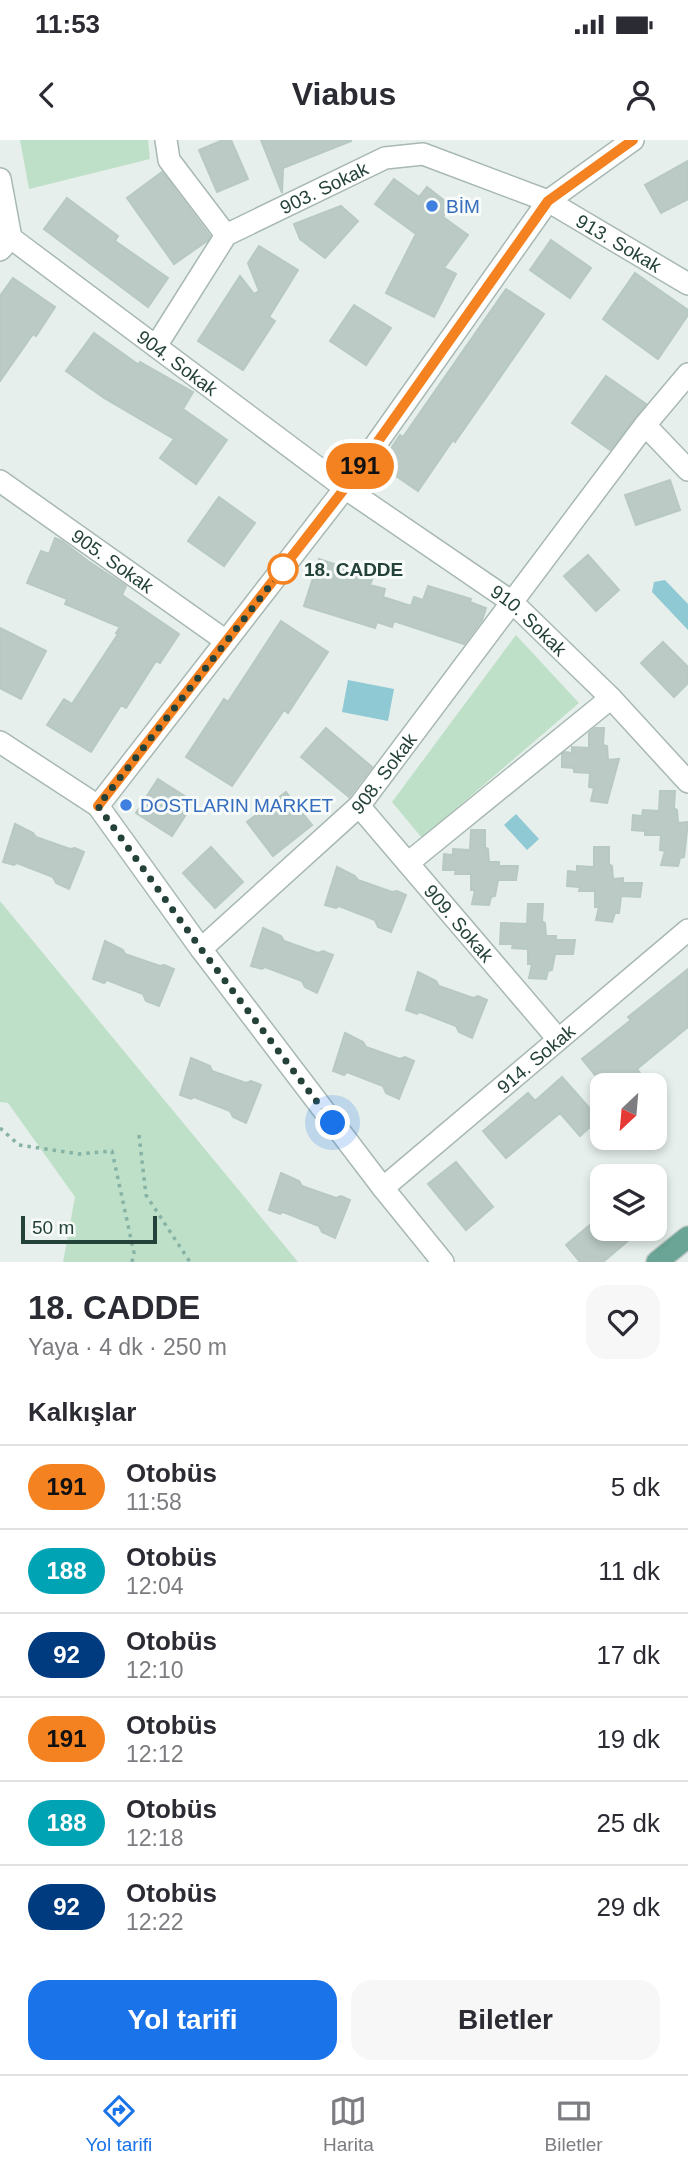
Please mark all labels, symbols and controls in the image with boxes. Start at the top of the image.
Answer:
text: 11:53 [35,9,100,39]
icon: back [28,76,66,114]
text: Viabus [292,76,396,112]
icon: person [622,76,660,114]
street label: 903. Sokak [277,158,372,218]
place label: BİM [446,196,480,217]
marker: BİM [424,198,440,214]
street label: 913. Sokak [572,210,665,277]
street label: 904. Sokak [133,326,222,400]
line badge: 191 [320,443,400,489]
text: 191 [340,452,380,479]
street label: 905. Sokak [67,525,158,597]
marker: 18. CADDE [268,554,298,584]
place label: 18. CADDE [304,559,403,580]
street label: 910. Sokak [487,581,571,660]
street label: 908. Sokak [347,729,421,819]
place label: DOSTLARIN MARKET [140,795,334,816]
marker: DOSTLARIN MARKET [118,797,134,813]
street label: 909. Sokak [420,880,498,967]
street label: 914. Sokak [493,1020,580,1098]
north arrow [590,1073,667,1150]
map controls [590,1073,667,1241]
your location [315,1105,350,1140]
button: layers [590,1164,667,1241]
scale bar [21,1213,158,1245]
text: 50 m [32,1217,74,1238]
button: heart [586,1285,660,1359]
text: 18. CADDE [28,1289,200,1326]
text: Yaya · 4 dk · 250 m [28,1334,227,1360]
text: Kalkışlar [28,1397,136,1427]
text: Otobüs [126,1458,217,1488]
text: 5 dk [611,1472,660,1502]
text: 191 [46,1473,87,1500]
text: 11:58 [126,1489,182,1515]
text: Otobüs [126,1542,217,1572]
text: 11 dk [598,1556,660,1586]
text: 188 [46,1557,87,1584]
text: 12:04 [126,1573,184,1599]
text: Otobüs [126,1626,217,1656]
text: 17 dk [596,1640,660,1670]
text: 92 [53,1641,80,1668]
text: 12:10 [126,1657,184,1683]
text: Otobüs [126,1710,217,1740]
text: 19 dk [596,1724,660,1754]
text: 191 [46,1725,87,1752]
text: 12:12 [126,1741,184,1767]
text: Otobüs [126,1794,217,1824]
text: 25 dk [596,1808,660,1838]
text: 188 [46,1809,87,1836]
text: 12:18 [126,1825,184,1851]
text: Otobüs [126,1878,217,1908]
text: 29 dk [596,1892,660,1922]
text: 92 [53,1893,80,1920]
text: 12:22 [126,1909,184,1935]
button: Yol tarifi [28,1980,337,2060]
button: Biletler [351,1980,660,2060]
tab: Yol tarifi [85,2092,152,2156]
tab: Harita [323,2092,374,2156]
tab: Biletler [545,2092,603,2156]

